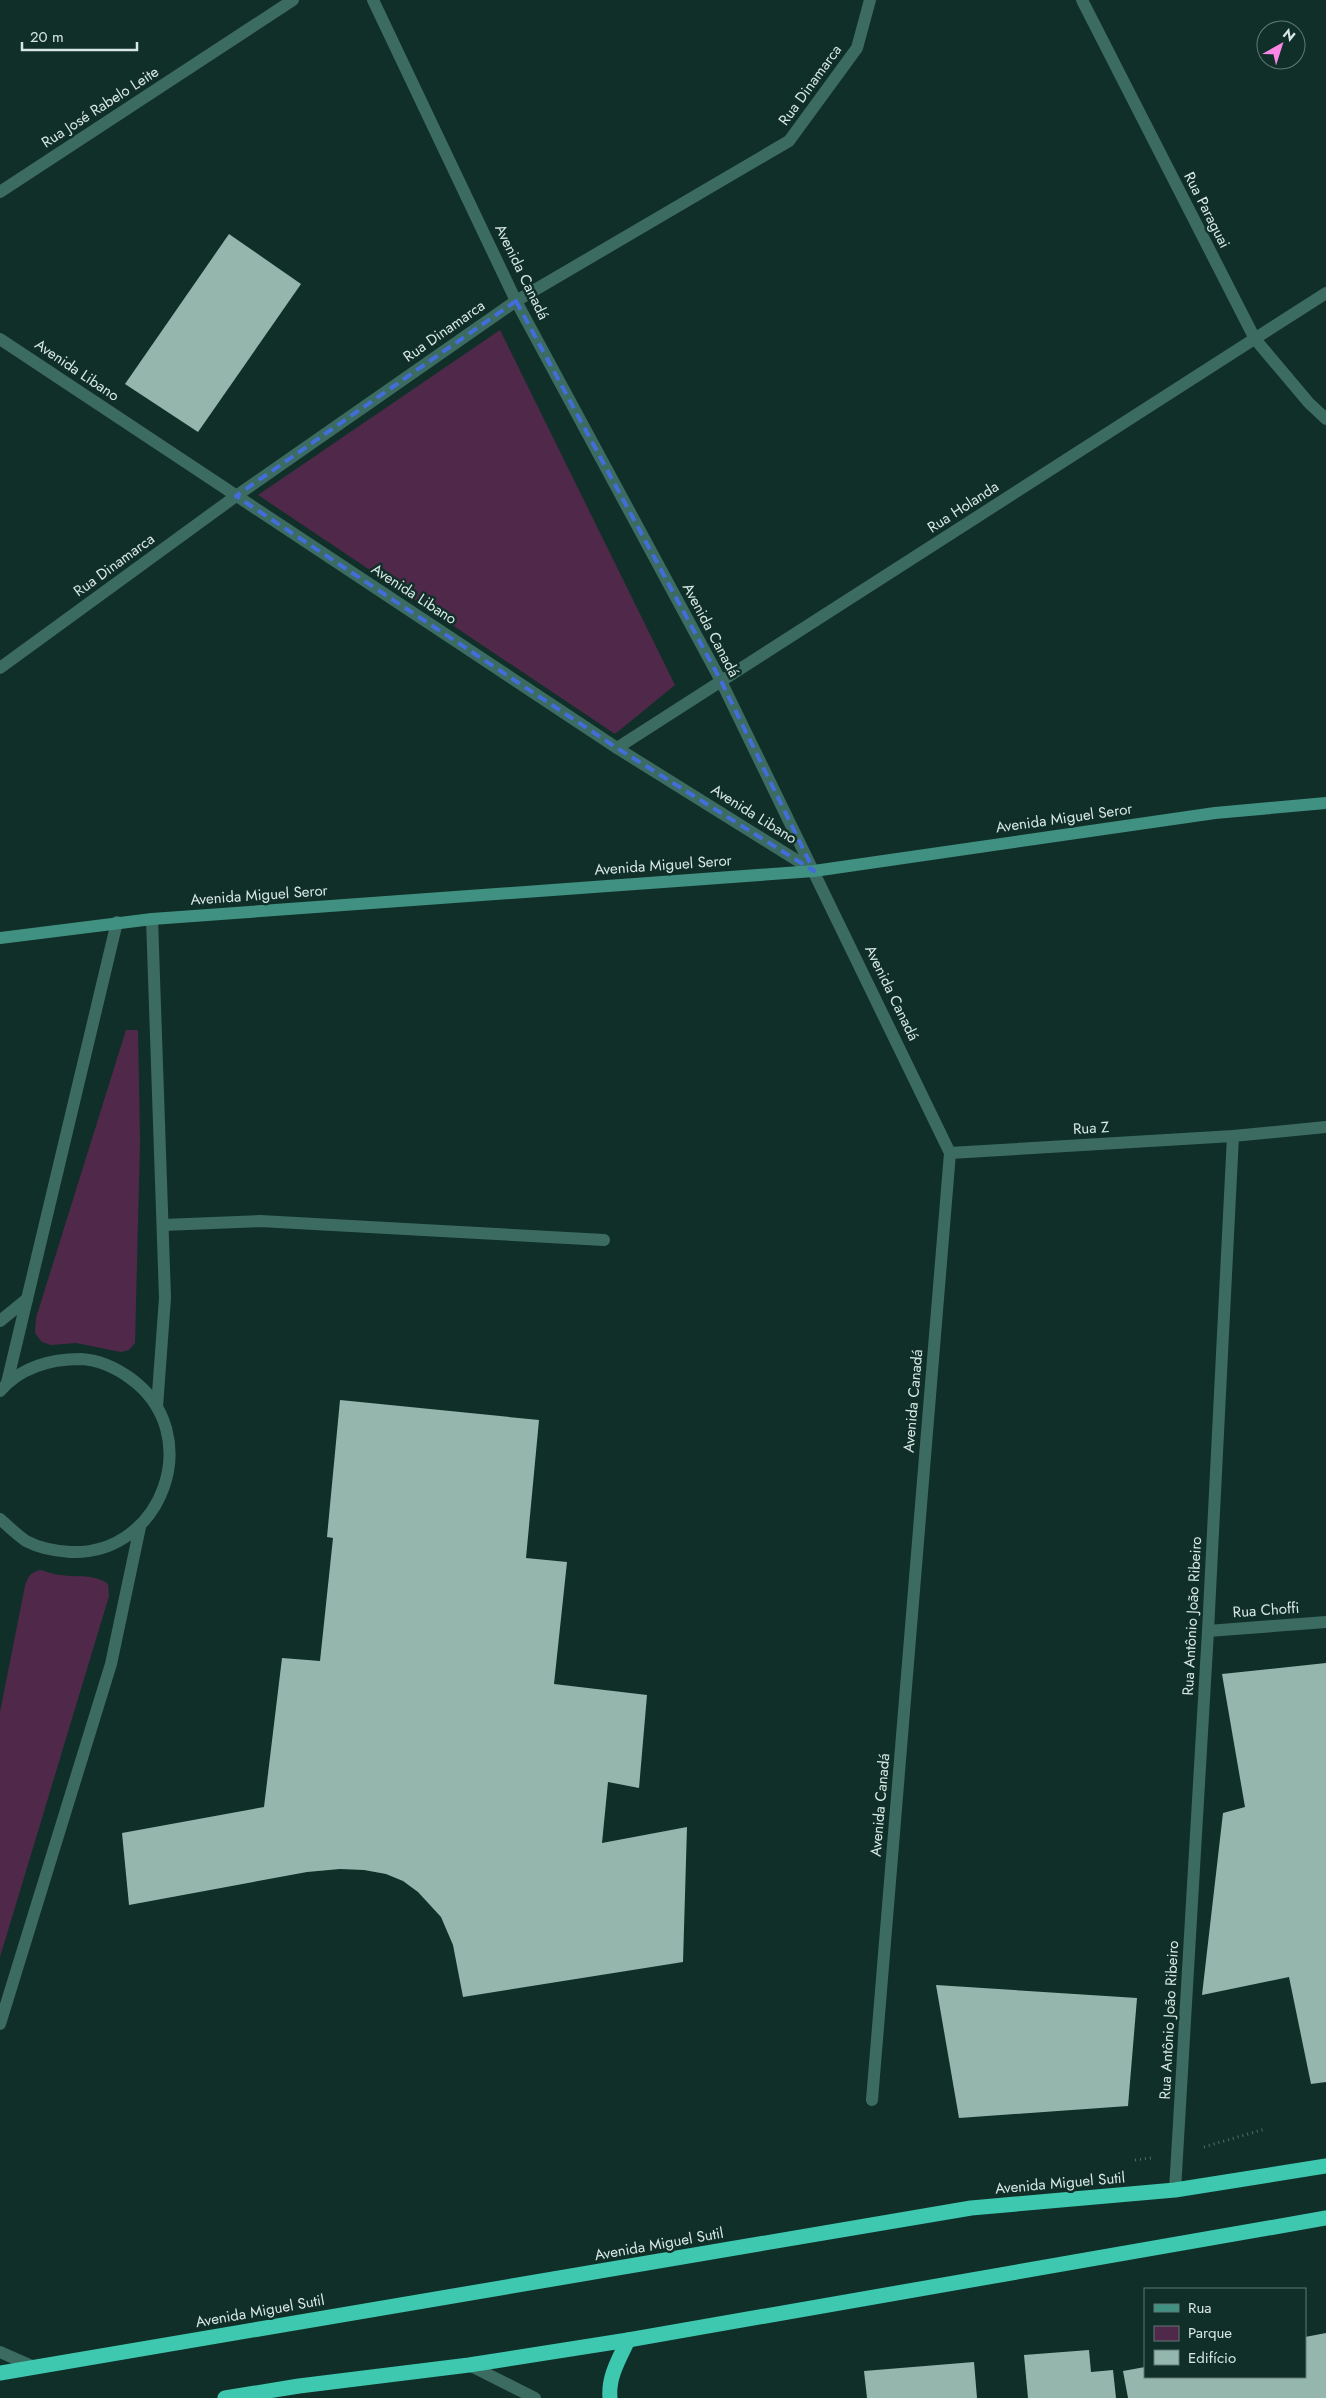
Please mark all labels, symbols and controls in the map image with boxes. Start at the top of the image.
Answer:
scale bar [22,20,138,52]
north arrow [1256,20,1306,70]
text: N [1279,24,1300,46]
text: 20 m [30,26,64,48]
street label: Rua Dinamarca [773,40,847,130]
street label: Rua José Rabelo Leite [37,61,163,153]
street label: Rua Paraguai [1178,168,1236,252]
street label: Avenida Canadá [489,221,555,323]
street label: Rua Dinamarca [399,295,489,367]
street label: Avenida Libano [30,334,124,406]
street label: Rua Holanda [923,476,1003,538]
street label: Rua Dinamarca [69,528,159,602]
street label: Avenida Libano [367,558,461,630]
street label: Avenida Canadá [677,579,745,681]
street label: Avenida Libano [707,779,801,849]
street label: Avenida Miguel Seror [994,797,1135,838]
street label: Avenida Miguel Seror [594,849,733,881]
street label: Avenida Miguel Seror [190,879,329,911]
street label: Avenida Canadá [859,942,925,1044]
street label: Rua Z [1072,1116,1110,1140]
street label: Avenida Canadá [898,1348,928,1454]
street label: Rua Antônio João Ribeiro [1177,1536,1207,1696]
street label: Rua Choffi [1232,1597,1300,1623]
street label: Avenida Canadá [865,1752,895,1858]
street label: Rua Antônio João Ribeiro [1154,1940,1184,2100]
street label: Avenida Miguel Sutil [994,2166,1126,2200]
street label: Avenida Miguel Sutil [593,2222,725,2266]
legend [1144,2288,1306,2378]
street label: Avenida Miguel Sutil [194,2289,326,2333]
text: Rua [1188,2297,1212,2319]
text: Parque [1188,2322,1232,2344]
text: Edifício [1188,2347,1236,2369]

